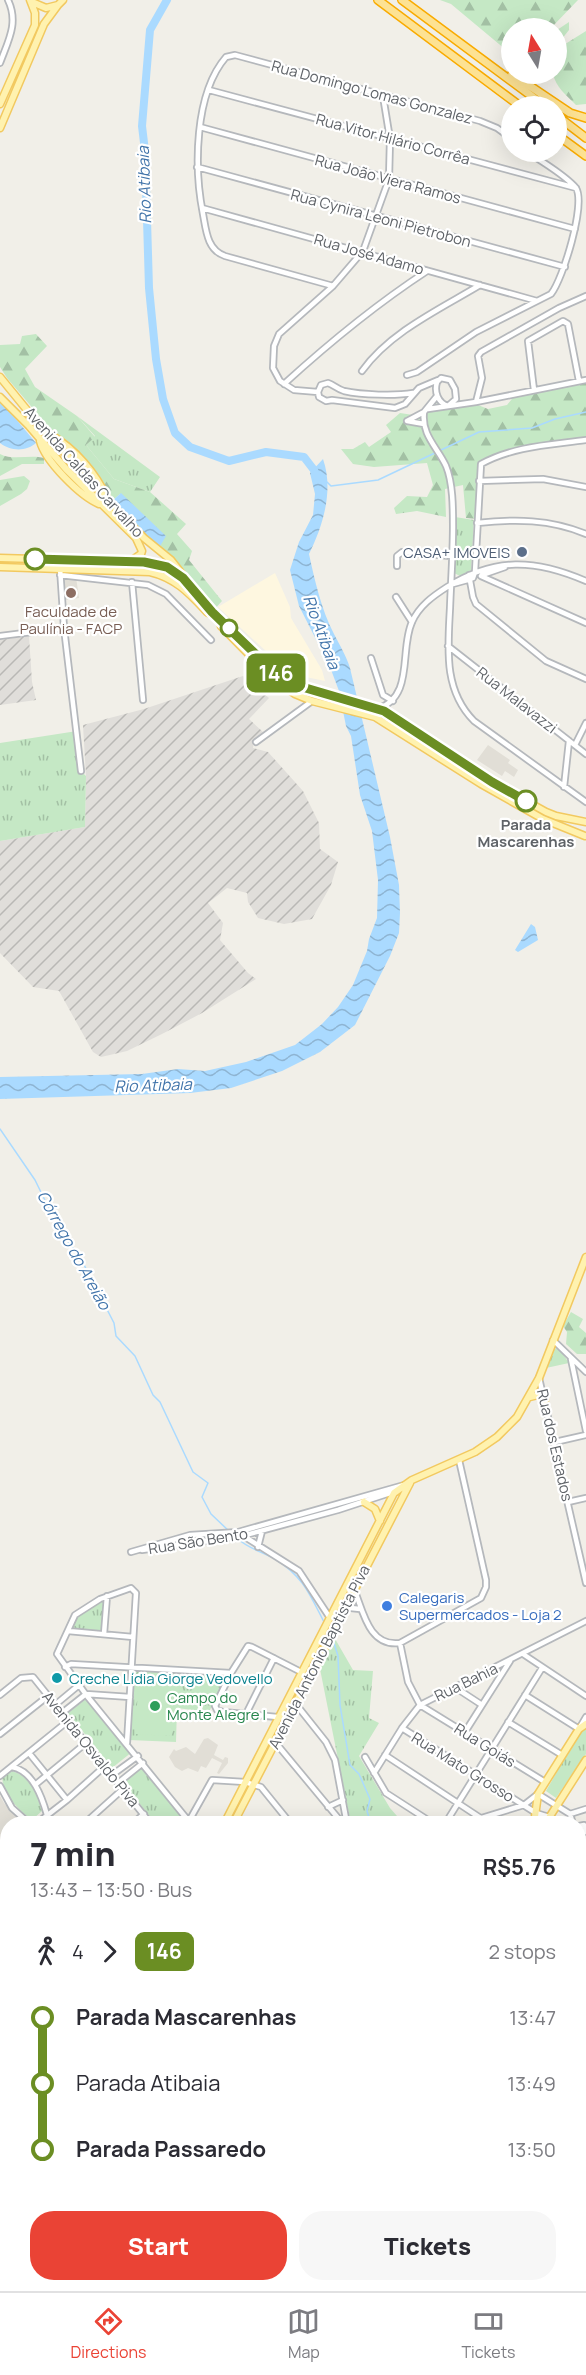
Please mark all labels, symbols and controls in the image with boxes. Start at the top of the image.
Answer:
north arrow [501,18,567,84]
map controls [501,18,567,162]
street label: Rua Domingo Lomas Gonzalez [269,55,475,129]
button: locate [501,96,567,162]
street label: Rua Vitor Hilário Corrêa [314,108,472,170]
water label: Rio Atibaia [132,145,156,224]
street label: Rua João Viera Ramos [313,149,463,209]
street label: Rua Cynira Leoni Pietrobon [288,184,474,252]
street label: Rua José Adamo [312,228,426,280]
street label: Avenida Caldas Carvalho [20,402,149,542]
place label: CASA+ IMOVEIS [403,542,510,563]
marker: CASA+ IMOVEIS [515,545,529,559]
unlabelled marker [24,548,46,570]
marker: Faculdade de Paulínia - FACP [64,586,78,600]
water label: Rio Atibaia [298,592,346,673]
place label: Faculdade de Paulínia - FACP [20,601,122,639]
unlabelled marker [220,619,238,637]
line badge: 146 [242,654,310,692]
text: 146 [258,659,294,687]
street label: Rua Malavazzi [472,662,562,738]
marker: Parada Mascarenhas [515,790,537,812]
place label: Parada Mascarenhas [478,814,574,852]
water label: Rio Atibaia [114,1073,193,1097]
water label: Córrego do Areião [32,1186,117,1315]
street label: Rua dos Estados [532,1387,578,1503]
street label: Rua São Bento [147,1523,249,1559]
street label: Avenida Antonio Baptista Piva [263,1561,375,1753]
place label: Calegaris Supermercados - Loja 2 [399,1587,562,1625]
marker: Calegaris Supermercados - Loja 2 [380,1599,394,1613]
street label: Rua Bahia [431,1658,501,1706]
place label: Creche Lídia Giorge Vedovello [69,1668,273,1689]
marker: Creche Lídia Giorge Vedovello [50,1671,64,1685]
street label: Avenida Osvaldo Piva [38,1687,144,1811]
place label: Campo do Monte Alegre l [167,1687,266,1725]
marker: Campo do Monte Alegre l [148,1699,162,1713]
street label: Rua Goiás [450,1718,520,1772]
street label: Rua Mato Grosso [408,1727,518,1807]
text: 7 min [30,1831,116,1876]
text: R$5.76 [483,1852,556,1882]
text: 13:43 – 13:50 · Bus [30,1876,192,1903]
icon: walk [30,1935,63,1968]
icon: forward [93,1935,126,1968]
text: 146 [147,1937,182,1965]
text: 4 [72,1938,84,1965]
text: 2 stops [488,1938,556,1965]
text: Parada Mascarenhas [76,2002,296,2032]
text: 13:47 [509,2004,556,2031]
text: Parada Atibaia [76,2068,220,2098]
text: 13:49 [507,2070,556,2097]
text: Parada Passaredo [76,2134,266,2164]
text: 13:50 [507,2136,556,2163]
button: Start [30,2211,287,2280]
button: Tickets [299,2211,556,2280]
tab: Directions [71,2305,146,2363]
tab: Map [287,2305,320,2363]
tab: Tickets [461,2305,515,2363]

